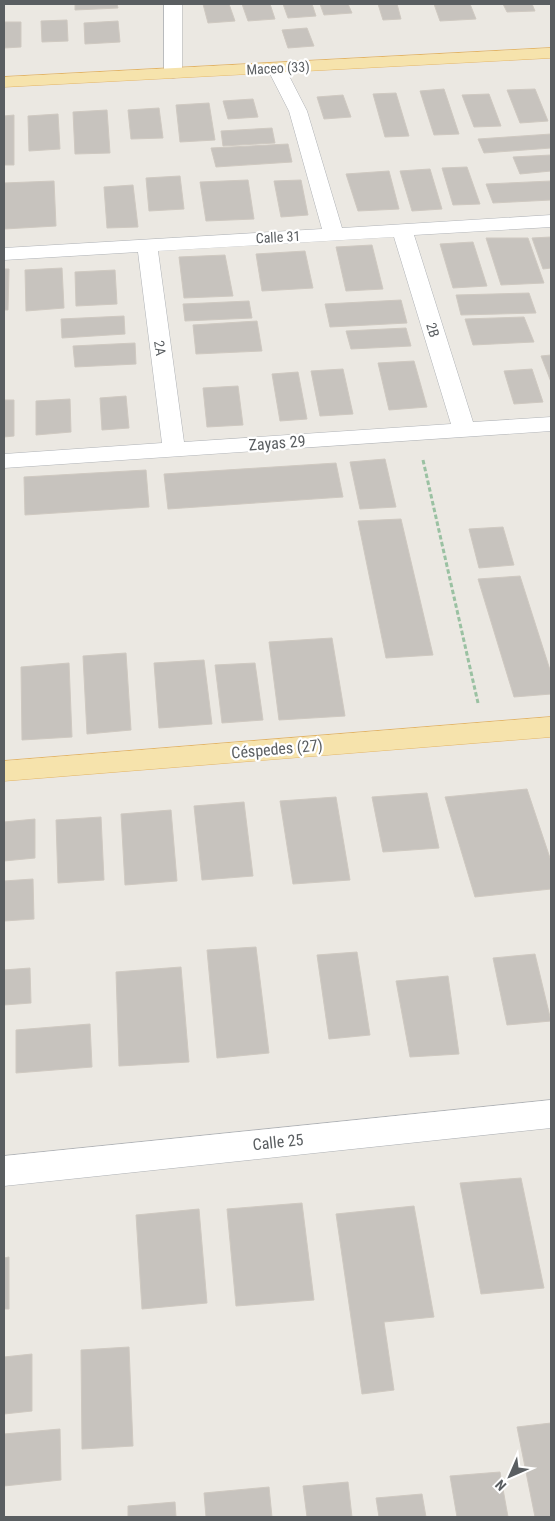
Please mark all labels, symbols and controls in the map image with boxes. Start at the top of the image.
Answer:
street label: Maceo (33) [246,58,310,79]
street label: Calle 31 [255,228,301,246]
street label: 2B [423,321,443,339]
street label: 2A [151,339,169,357]
street label: Zayas 29 [248,432,306,454]
street label: Céspedes (27) [231,736,323,762]
street label: Calle 25 [252,1130,304,1154]
north arrow [485,1451,535,1501]
text: N [492,1477,509,1494]

